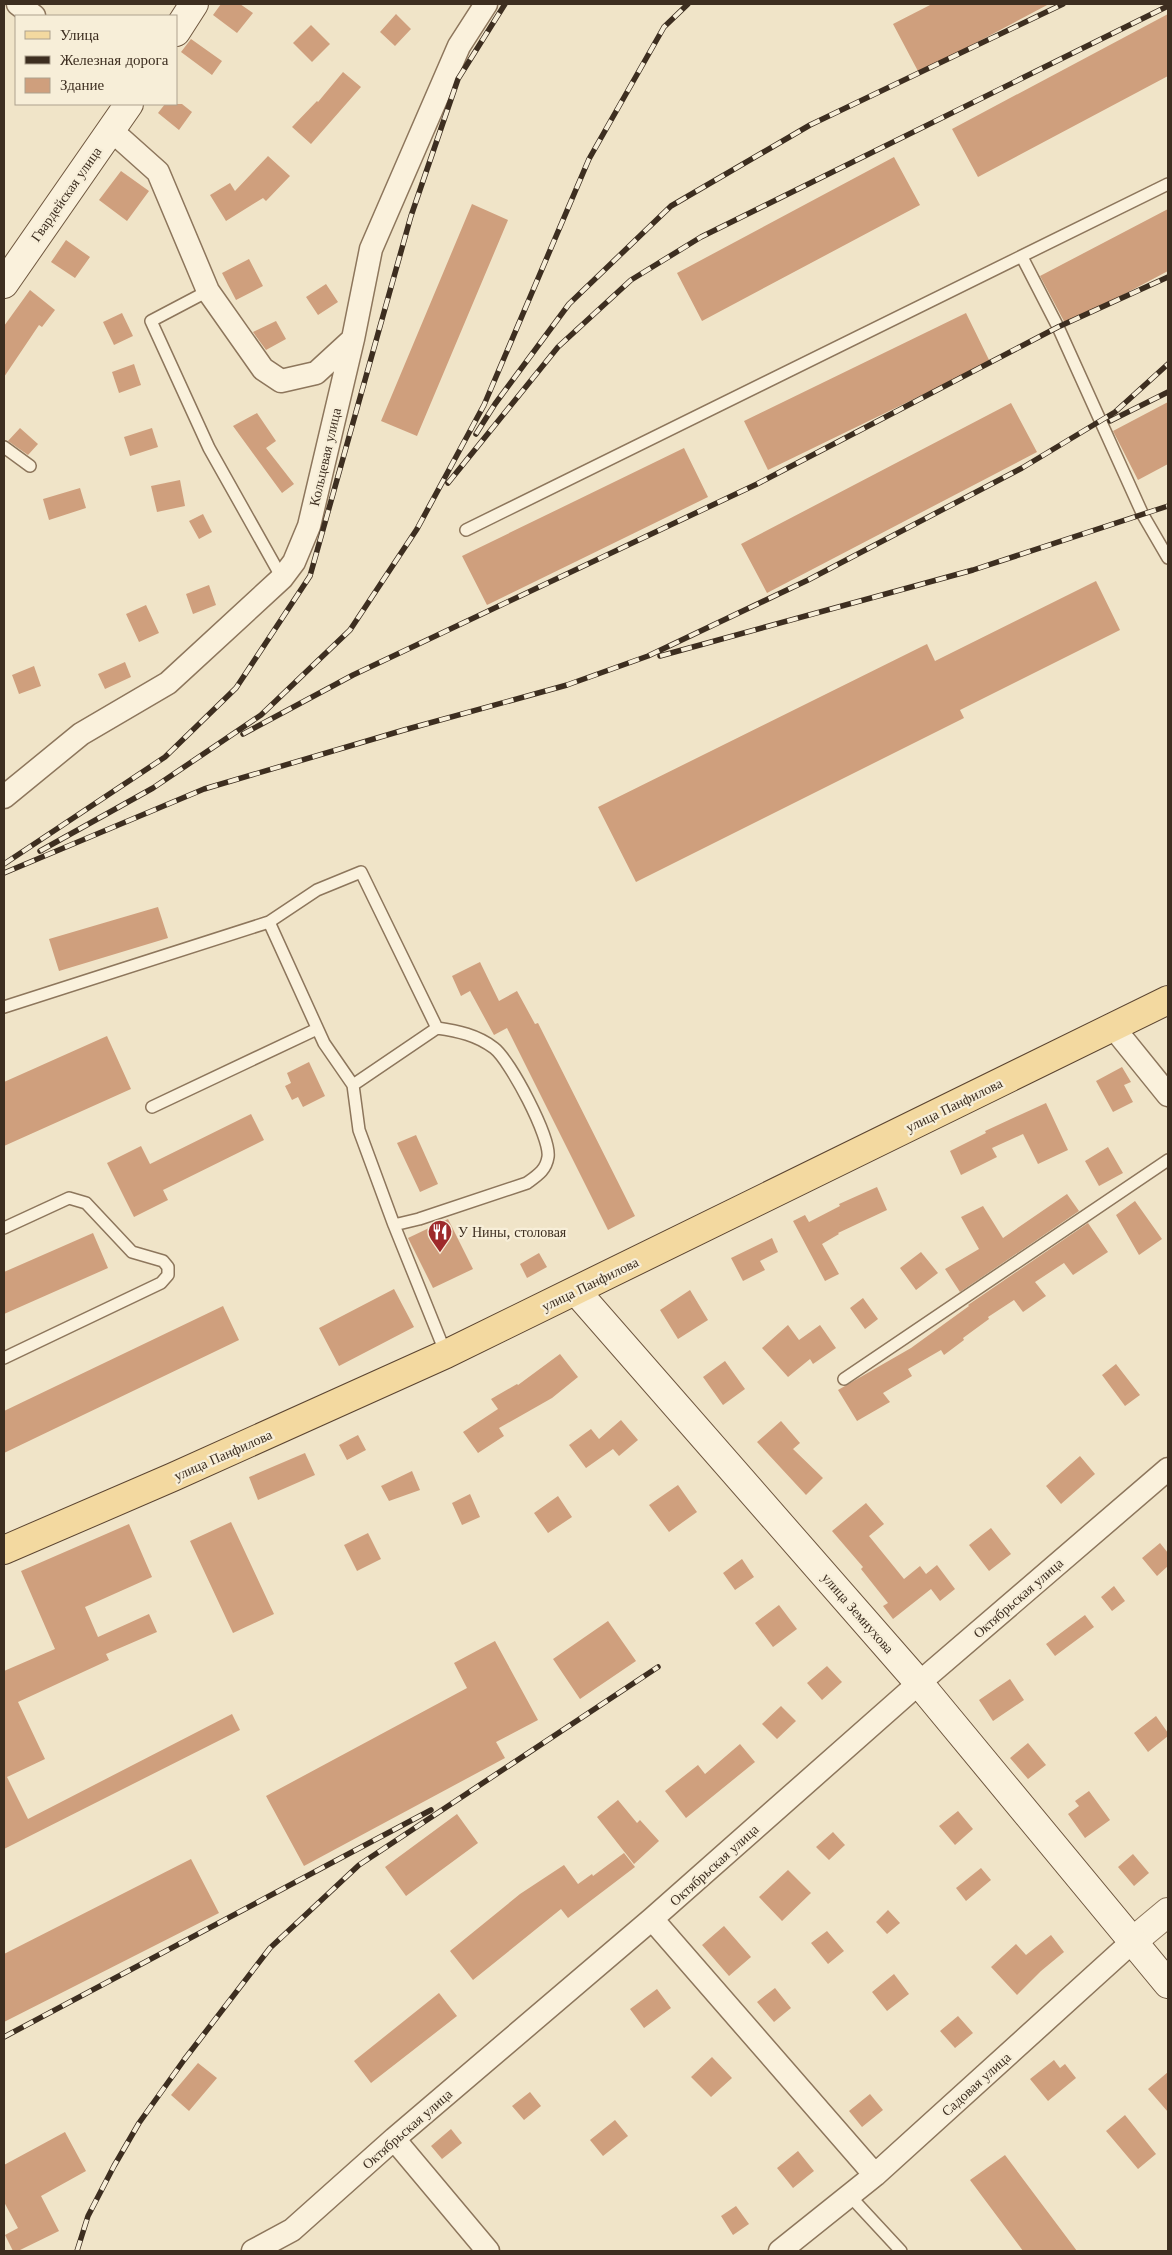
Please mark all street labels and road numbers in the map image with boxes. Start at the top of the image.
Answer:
street label: Гвардейская улица [27,142,106,245]
street label: Кольцевая улица [305,405,345,508]
street label: улица Панфилова [903,1073,1006,1136]
street label: улица Панфилова [539,1252,642,1315]
street label: улица Панфилова [171,1425,276,1485]
street label: Октябрьская улица [969,1553,1067,1642]
street label: улица Земнухова [818,1569,899,1658]
street label: Октябрьская улица [666,1820,763,1910]
street label: Садовая улица [938,2048,1015,2120]
street label: Октябрьская улица [358,2084,456,2173]

